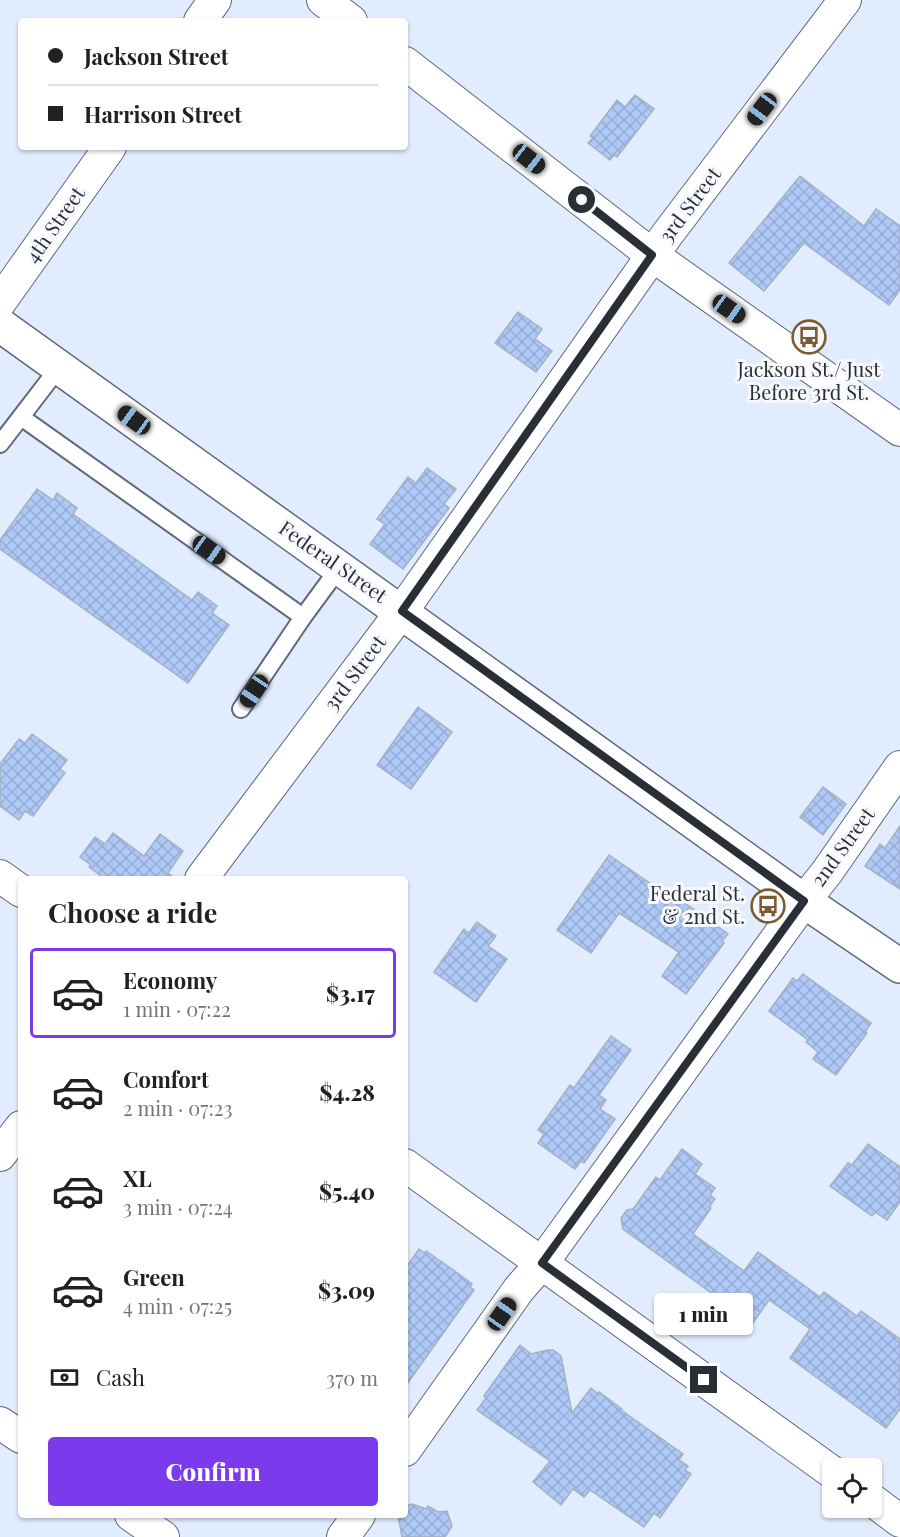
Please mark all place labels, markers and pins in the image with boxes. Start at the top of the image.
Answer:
bus stop icon: Jackson St./ Just Before 3rd St. [791,319,827,355]
place label: Jackson St./ Just Before 3rd St. [737,355,881,405]
place label: Federal St. & 2nd St. [650,879,745,929]
bus stop icon: Federal St. & 2nd St. [750,888,786,924]

